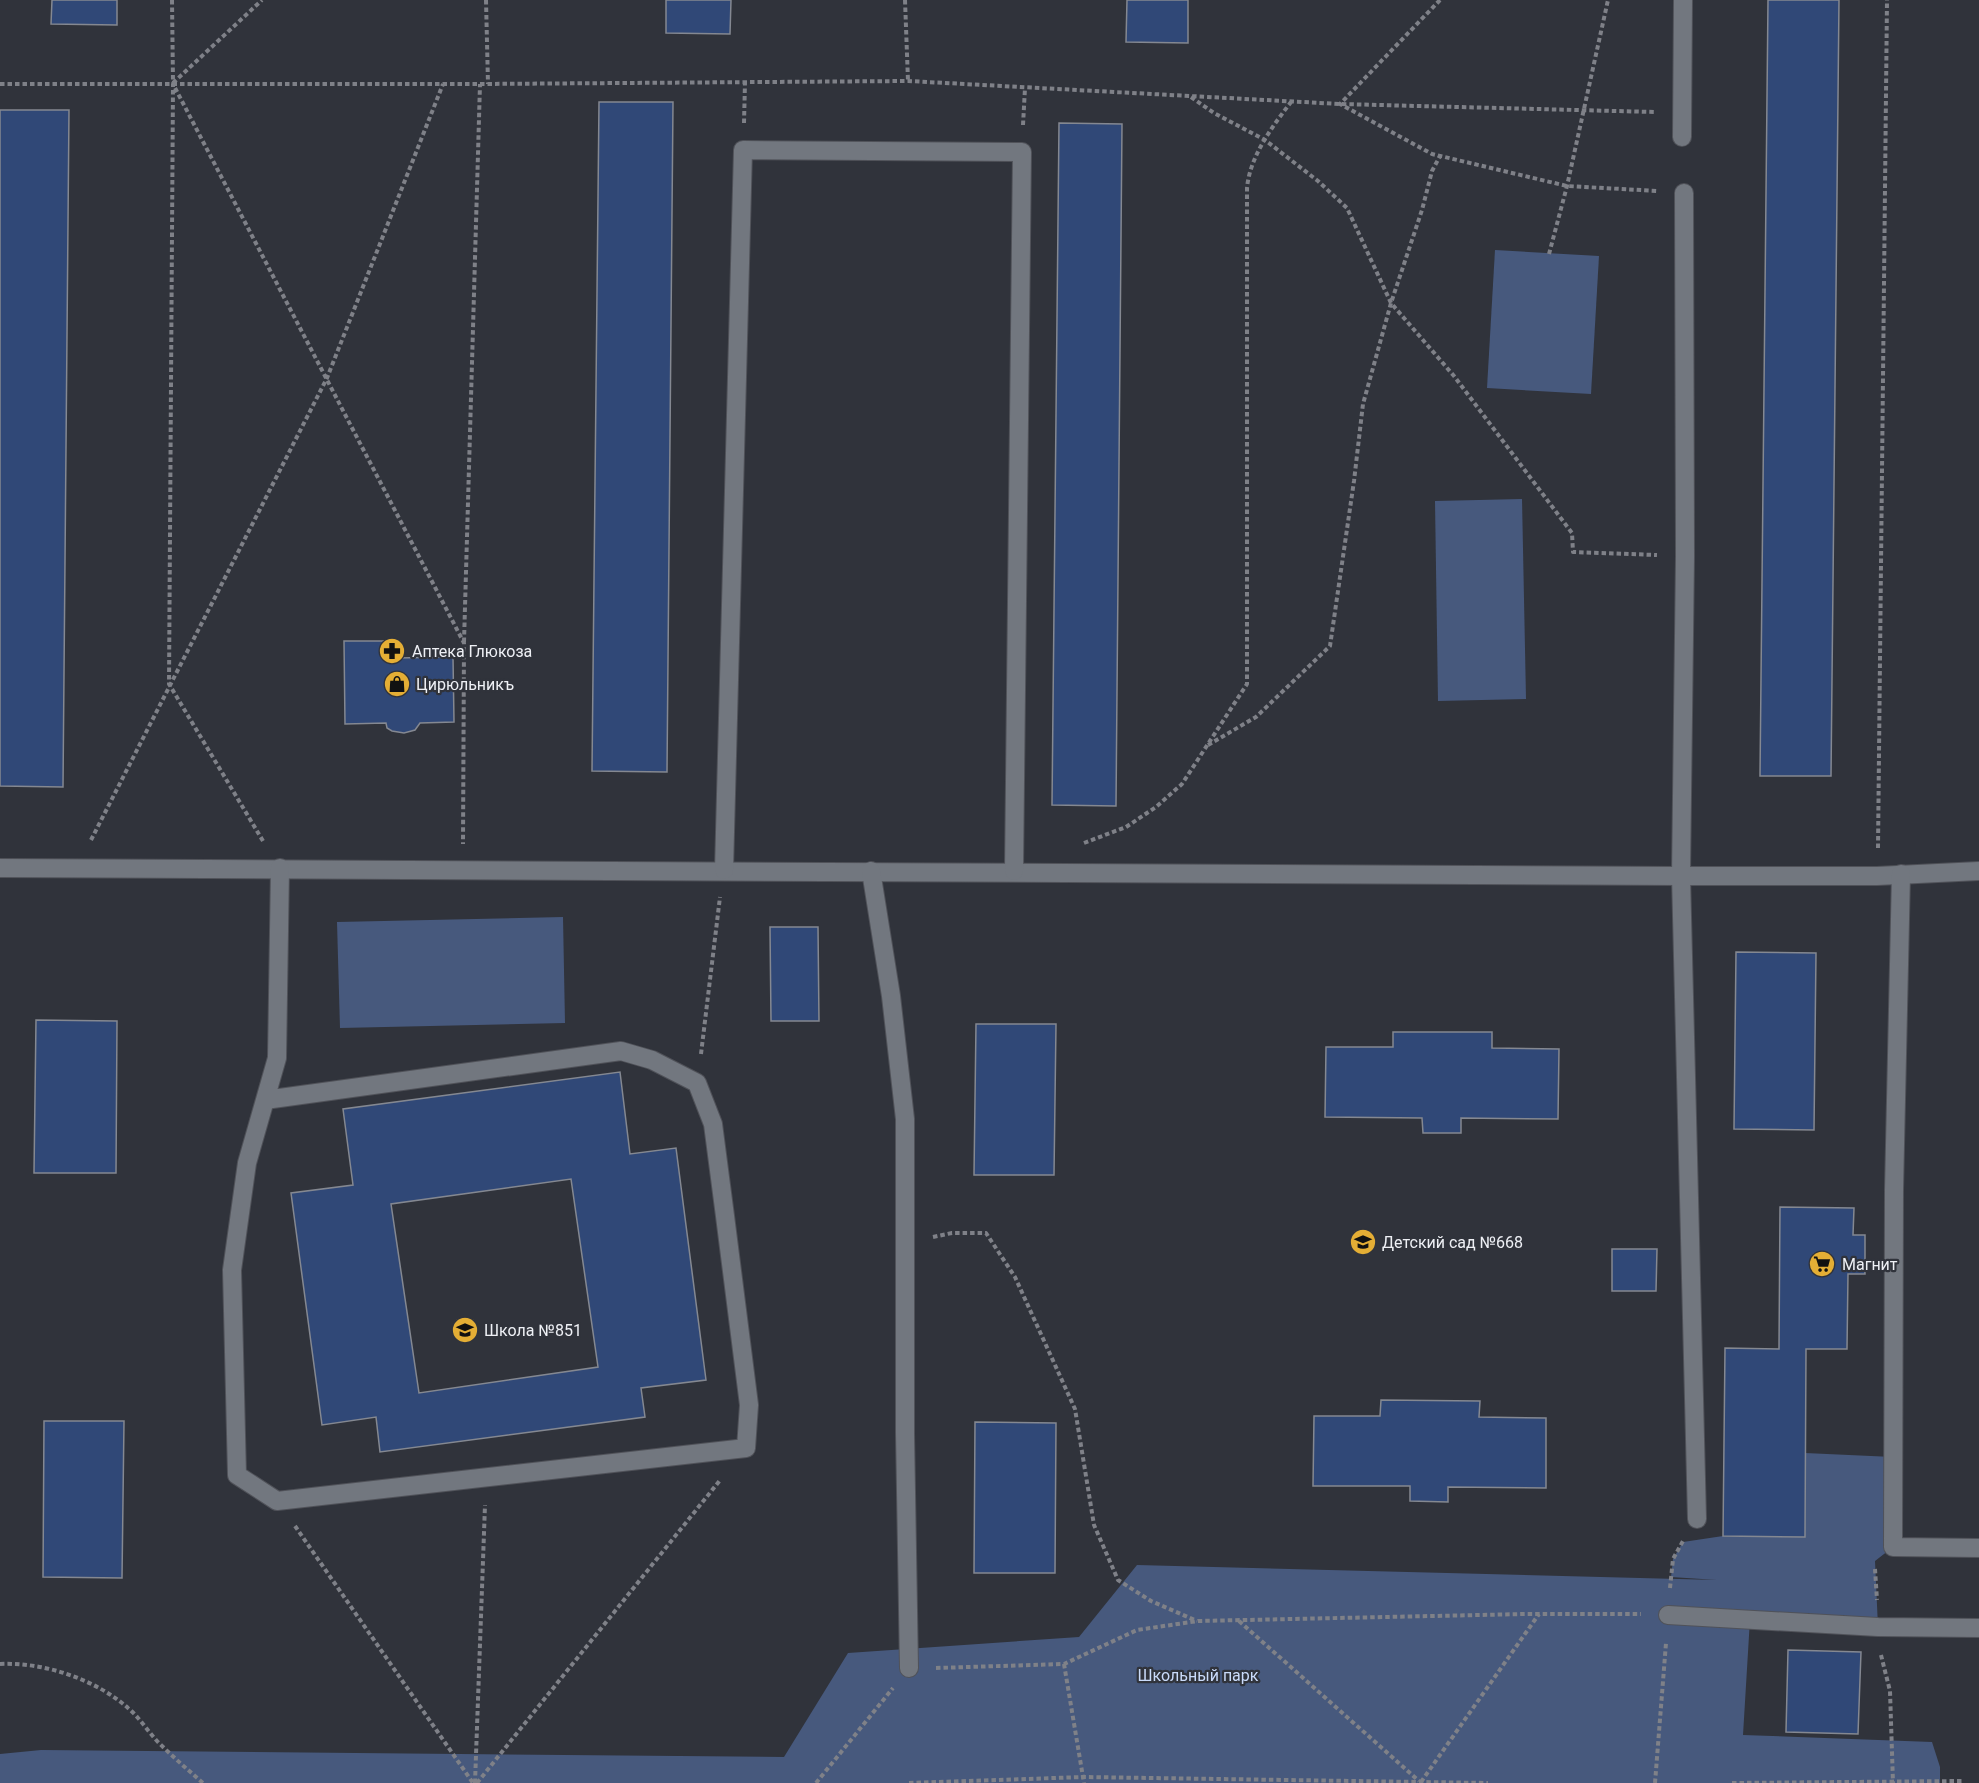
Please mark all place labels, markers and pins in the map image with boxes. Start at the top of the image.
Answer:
pharmacy icon: Аптека Глюкоза [377,636,407,666]
place label: Аптека Глюкоза [412,642,532,661]
shop icon: Цирюльникъ [382,669,412,699]
place label: Цирюльникъ [416,675,514,694]
school or university icon: Детский сад №668 [1348,1227,1378,1257]
place label: Детский сад №668 [1382,1233,1523,1252]
supermarket icon: Магнит [1807,1249,1837,1279]
place label: Магнит [1842,1255,1898,1274]
school or university icon: Школа №851 [450,1315,480,1345]
place label: Школа №851 [484,1321,582,1340]

